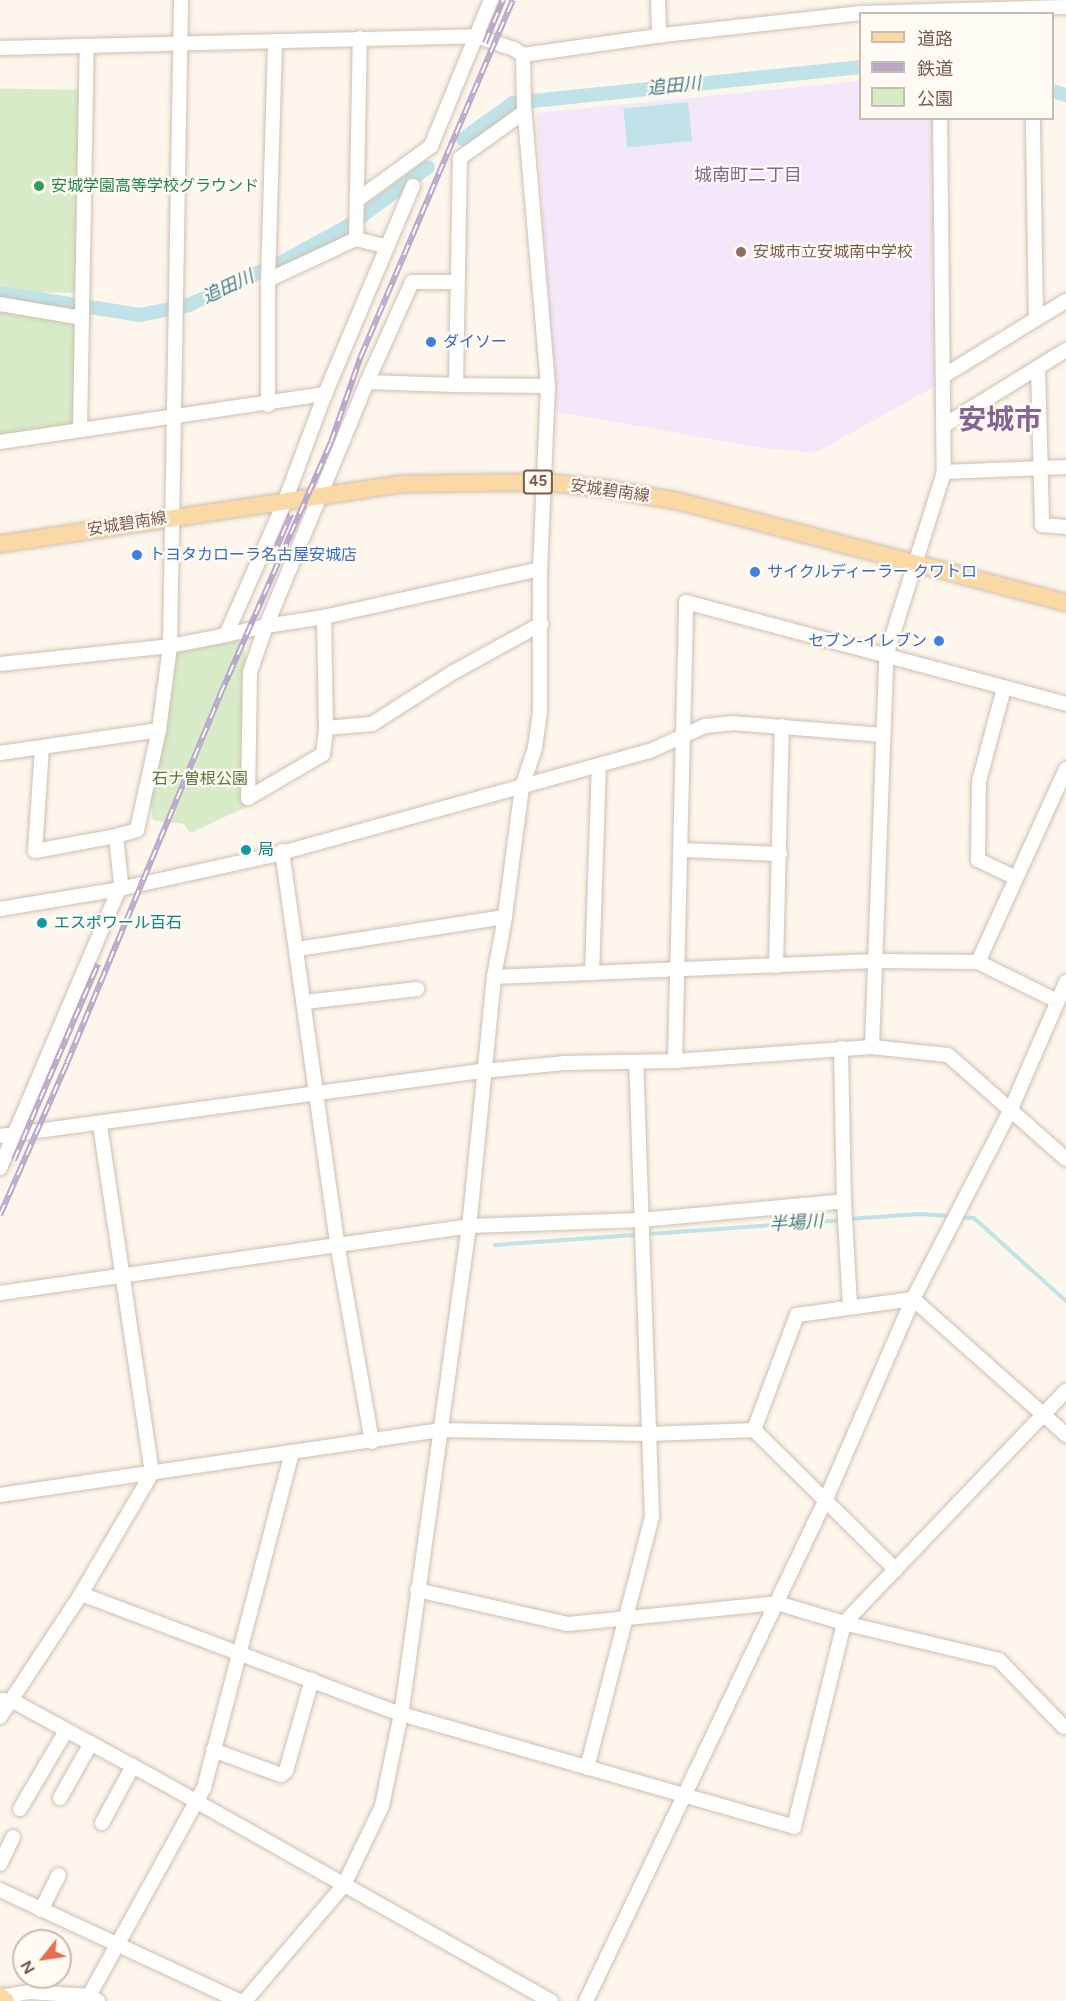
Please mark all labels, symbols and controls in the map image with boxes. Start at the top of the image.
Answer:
legend [859,12,1054,120]
text: 道路 [917,28,953,50]
text: 鉄道 [917,58,953,80]
water label: 追田川 [646,72,702,100]
text: 公園 [917,88,953,110]
district label: 城南町二丁目 [694,164,802,186]
place label: 安城学園高等学校グラウンド [51,176,259,196]
marker: 安城学園高等学校グラウンド [32,179,46,193]
place label: 安城市立安城南中学校 [753,242,913,262]
marker: 安城市立安城南中学校 [734,245,748,259]
water label: 追田川 [199,266,257,308]
place label: ダイソー [443,332,507,352]
marker: ダイソー [424,335,438,349]
district label: 安城市 [958,402,1042,436]
road number: 45 [522,470,554,494]
street label: 安城碧南線 [569,476,651,506]
street label: 安城碧南線 [86,508,168,540]
place label: トヨタカローラ名古屋安城店 [149,545,357,565]
marker: トヨタカローラ名古屋安城店 [130,548,144,562]
place label: サイクルディーラー クワトロ [767,562,979,582]
marker: サイクルディーラー クワトロ [748,565,762,579]
place label: セブン-イレブン [808,631,927,651]
marker: セブン-イレブン [932,634,946,648]
park label: 石ナ曽根公園 [152,769,248,789]
place label: 局 [258,840,274,860]
marker: 局 [239,843,253,857]
place label: エスポワール百石 [54,913,182,933]
marker: エスポワール百石 [35,916,49,930]
water label: 半場川 [768,1210,824,1236]
north arrow [12,1929,72,1989]
text: N [16,1957,39,1977]

